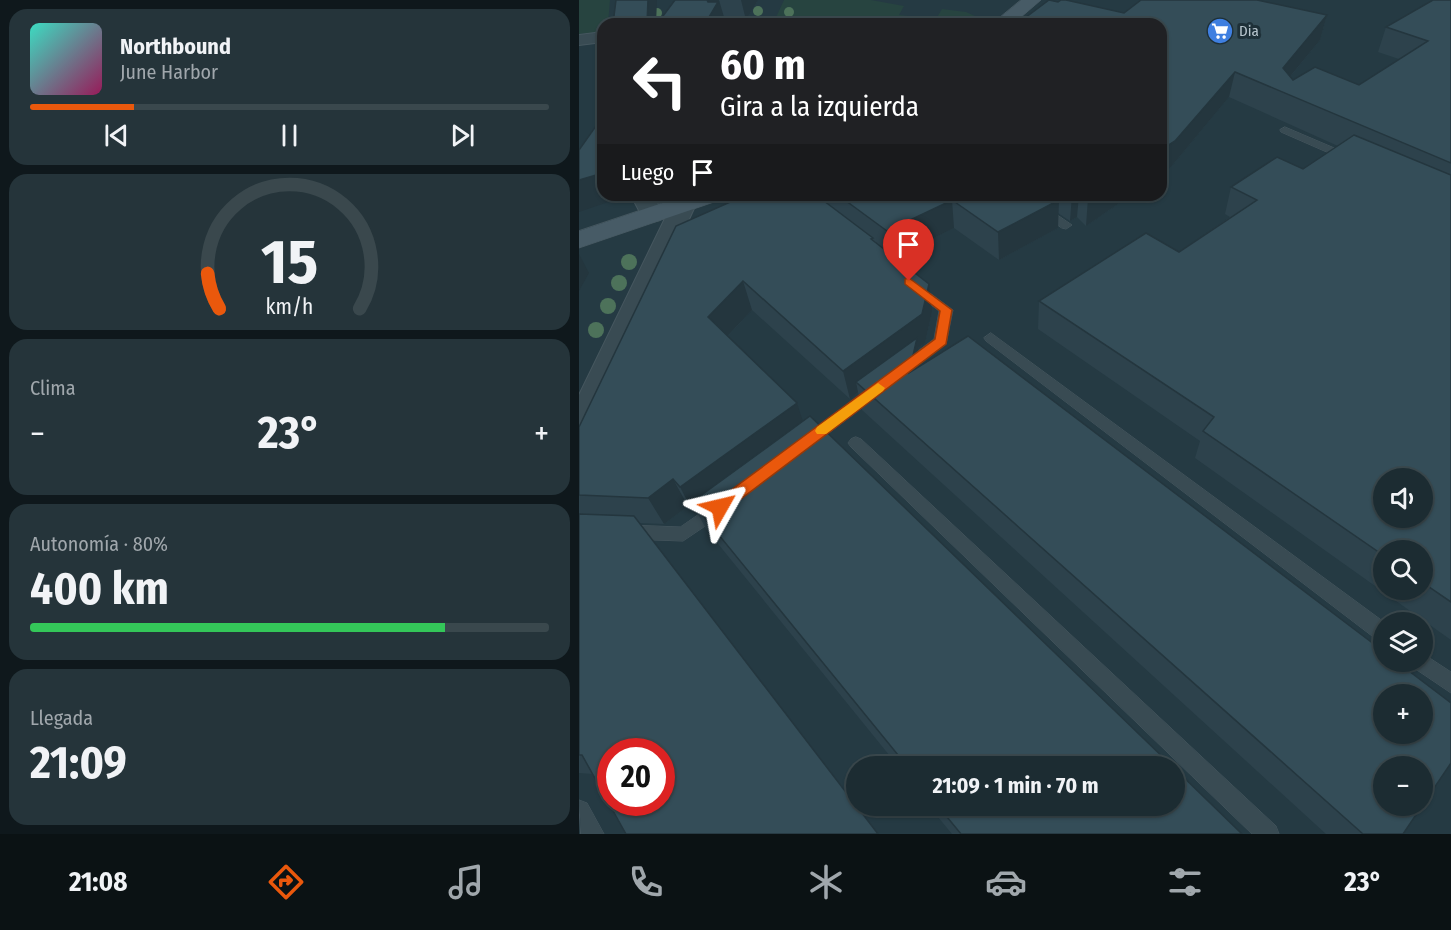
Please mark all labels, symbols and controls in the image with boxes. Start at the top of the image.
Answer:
supermarket icon: Dia [1205,16,1235,46]
place label: Dia [1239,22,1259,40]
text: Northbound [120,33,231,60]
text: 60 m [720,40,806,90]
icon: left [621,42,699,120]
text: June Harbor [120,60,218,84]
text: Gira a la izquierda [720,91,919,123]
icon: previous [100,119,133,152]
icon: pause [273,119,306,152]
icon: next [446,119,479,152]
icon: arrive [686,156,719,189]
text: Luego [621,159,674,186]
pin [883,219,934,281]
text: 15 [261,225,318,300]
icon: arrive [892,228,925,261]
text: km/h [266,294,313,320]
text: Clima [30,376,75,400]
text: 23° [258,406,321,460]
text: − [30,414,45,454]
text: + [534,414,549,454]
map controls [1373,468,1433,816]
button: sound [1373,468,1433,528]
position arrow [688,475,752,539]
text: Autonomía · 80% [30,532,168,556]
button: search [1373,540,1433,600]
text: 400 km [30,562,169,616]
button: layers [1373,612,1433,672]
button: + [1373,684,1433,744]
text: Llegada [30,706,93,730]
text: 21:09 [30,736,127,790]
speed limit sign: 20 [597,738,675,816]
button: − [1373,756,1433,816]
text: 21:09 · 1 min · 70 m [932,772,1099,799]
icon: directions [265,861,307,903]
icon: music [445,861,487,903]
icon: phone [625,861,667,903]
icon: climate [805,861,847,903]
icon: car [985,861,1027,903]
icon: filters [1164,861,1206,903]
text: 21:08 [69,866,128,898]
text: 23° [1344,866,1382,898]

